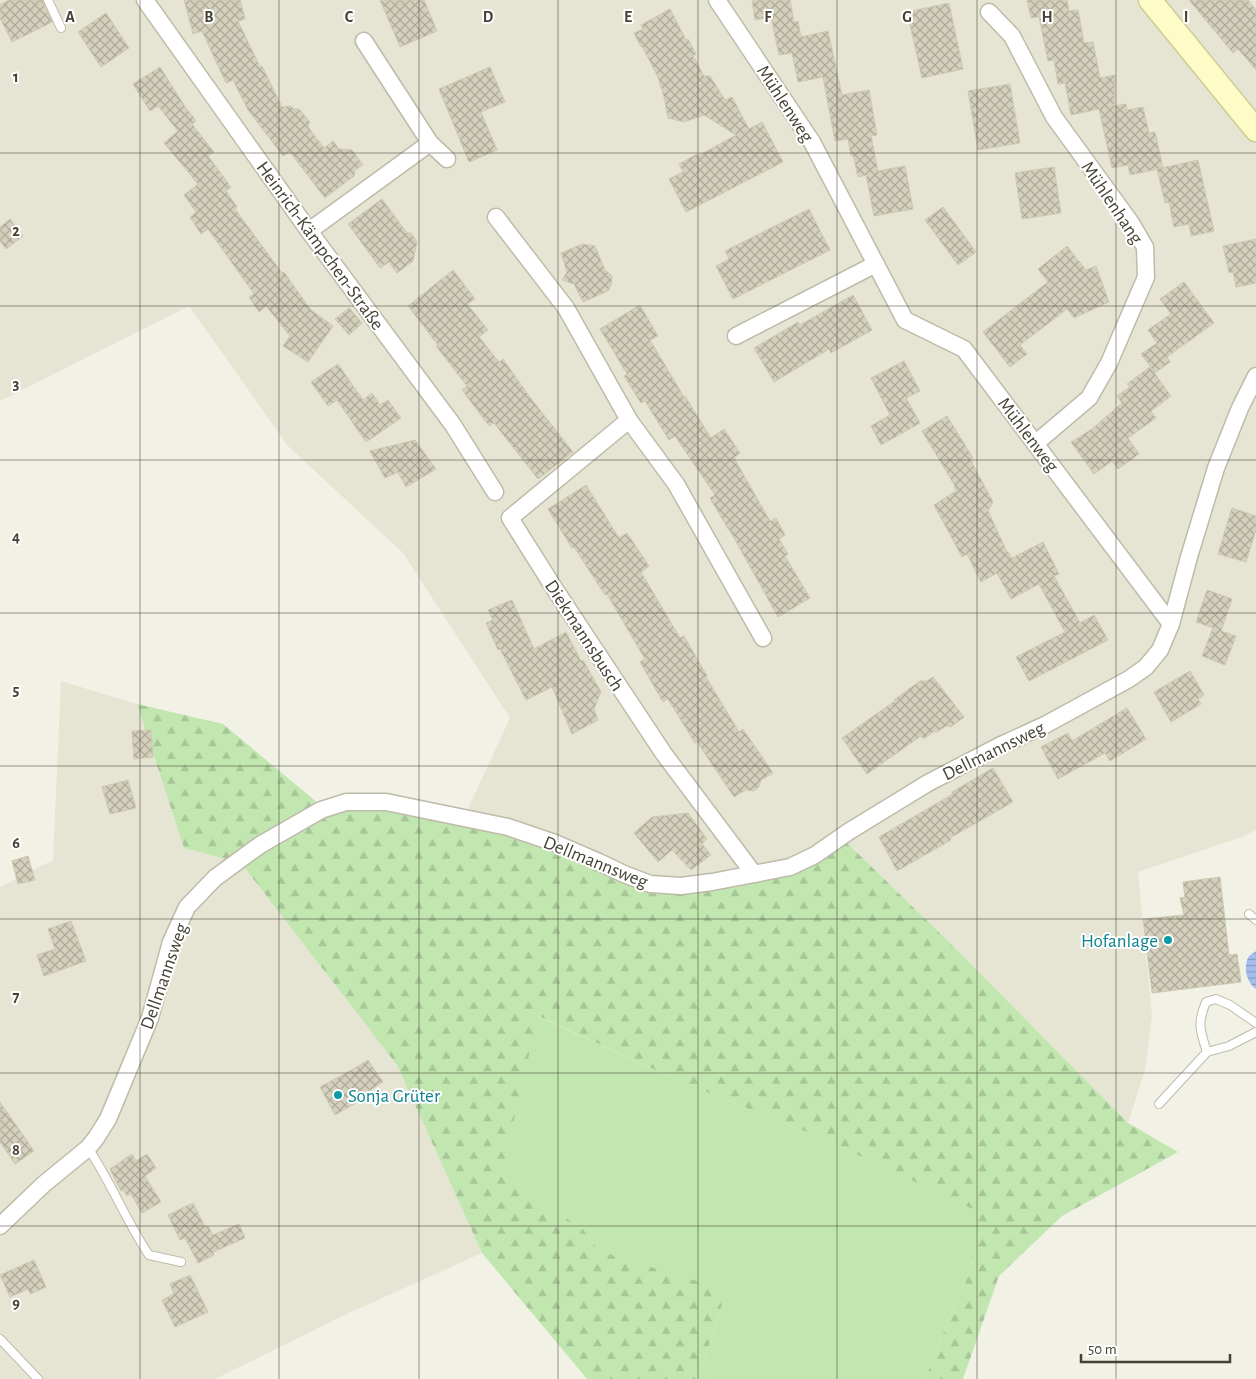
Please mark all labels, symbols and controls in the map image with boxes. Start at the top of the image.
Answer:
text: A [65,9,75,25]
text: B [204,9,214,25]
text: C [345,9,354,25]
text: D [483,9,494,25]
text: E [624,9,632,25]
text: F [764,9,772,25]
text: G [902,9,912,25]
text: H [1041,9,1053,25]
text: I [1184,9,1188,25]
street label: Mühlenweg [753,62,817,146]
text: 1 [13,69,19,85]
street label: Heinrich-Kämpchen-Straße [252,158,387,334]
street label: Mühlenhang [1077,158,1147,248]
text: 2 [12,223,20,239]
text: 3 [13,376,20,392]
street label: Mühlenweg [994,394,1062,476]
text: 4 [12,529,20,545]
street label: Diekmannsbusch [541,577,627,695]
text: 5 [13,682,20,698]
street label: Dellmannsweg [940,718,1048,784]
street label: Dellmannsweg [540,833,651,892]
text: 6 [12,835,20,851]
street label: Dellmannsweg [137,920,192,1032]
place label: Hofanlage [1081,932,1158,951]
marker: Hofanlage [1162,934,1174,946]
text: 7 [13,989,20,1005]
place label: Sonja Grüter [348,1087,440,1106]
marker: Sonja Grüter [332,1089,344,1101]
text: 8 [12,1142,20,1158]
text: 9 [12,1295,20,1311]
scale bar [1081,1332,1230,1364]
text: 50 m [1088,1342,1117,1357]

